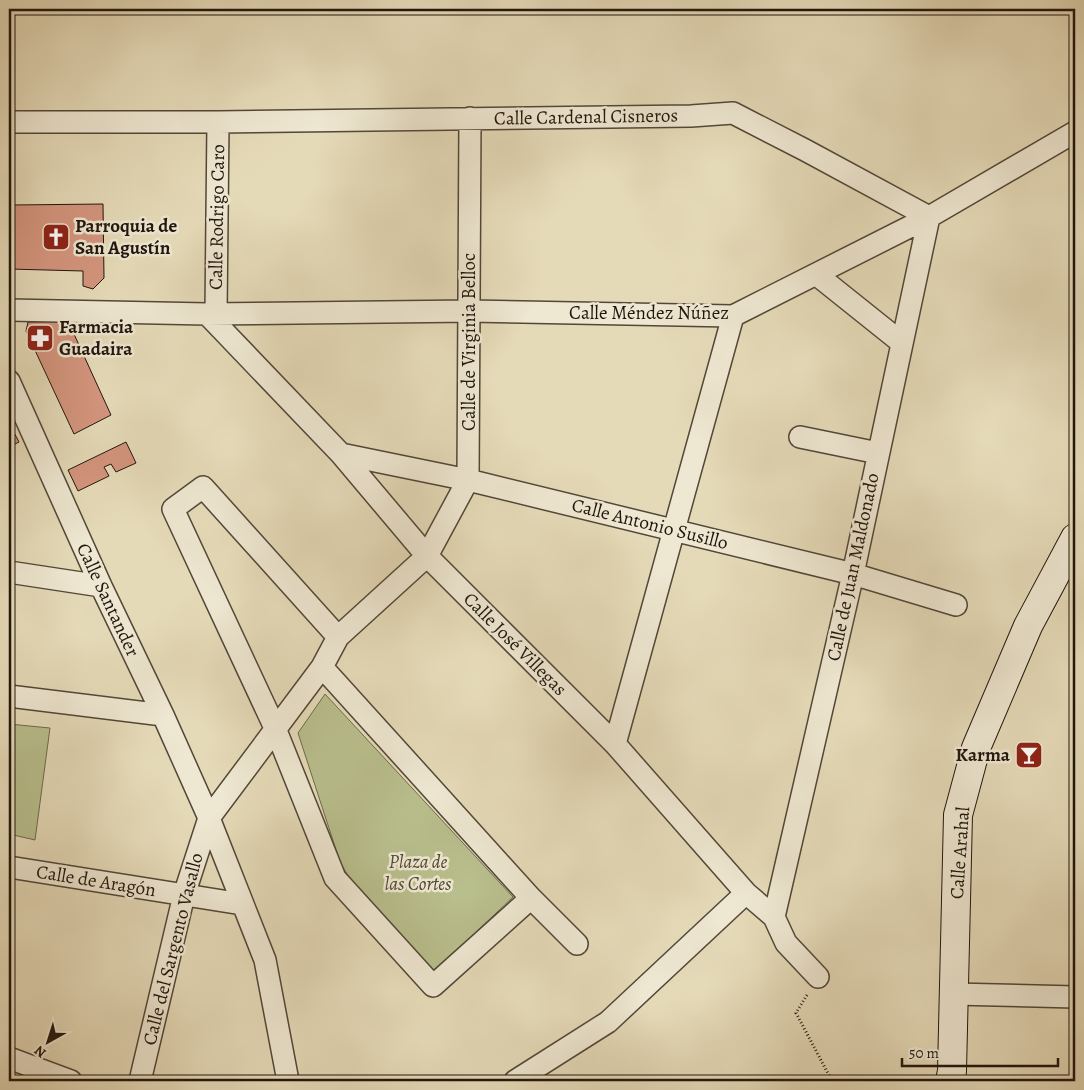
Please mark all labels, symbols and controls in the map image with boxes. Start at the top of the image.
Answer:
street label: Calle Cardenal Cisneros [494,102,678,132]
street label: Calle Rodrigo Caro [203,144,231,290]
place label: Parroquia de San Agustín [75,213,177,261]
church icon: Parroquia de San Agustín [41,222,71,252]
street label: Calle de Virginia Belloc [456,253,482,431]
street label: Calle Méndez Núñez [569,300,729,326]
place label: Farmacia Guadaira [59,314,134,362]
pharmacy icon: Farmacia Guadaira [25,323,55,353]
street label: Calle de Juan Maldonado [820,471,886,663]
street label: Calle Antonio Susillo [569,492,731,556]
street label: Calle Santander [70,539,146,661]
street label: Calle José Villegas [457,586,573,702]
bar icon: Karma [1014,740,1044,770]
place label: Karma [956,742,1011,768]
street label: Calle Arahal [944,806,976,900]
park label: Plaza de las Cortes [385,849,452,897]
street label: Calle del Sargento Vasallo [137,850,209,1048]
street label: Calle de Aragón [34,859,158,903]
north arrow [22,1018,72,1068]
scale bar [902,1035,1058,1067]
text: N [30,1041,50,1062]
text: 50 m [909,1043,939,1063]

